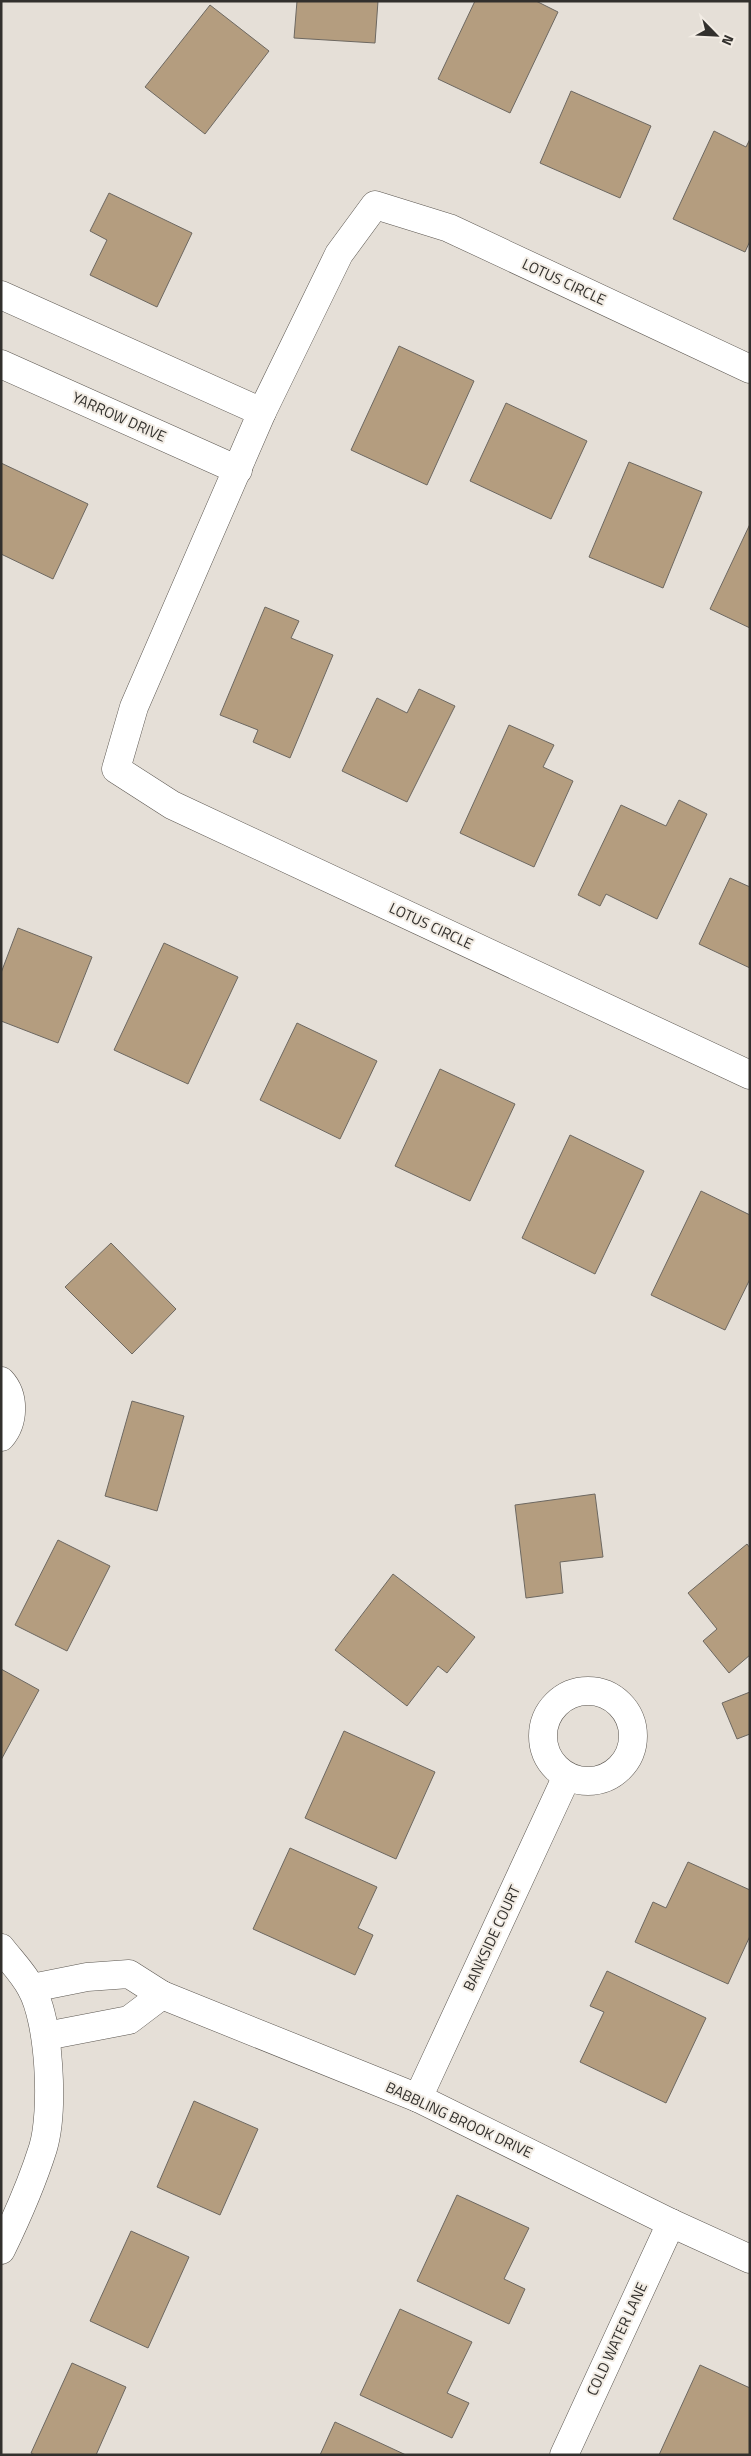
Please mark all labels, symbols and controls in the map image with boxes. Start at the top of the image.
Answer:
north arrow [691,10,741,60]
text: N [717,32,740,49]
street label: LOTUS CIRCLE [518,252,610,311]
street label: YARROW DRIVE [68,386,170,448]
street label: LOTUS CIRCLE [385,896,477,955]
street label: BANKSIDE COURT [457,1881,526,1994]
street label: BABBLING BROOK DRIVE [382,2075,536,2164]
street label: COLD WATER LANE [580,2278,653,2399]

